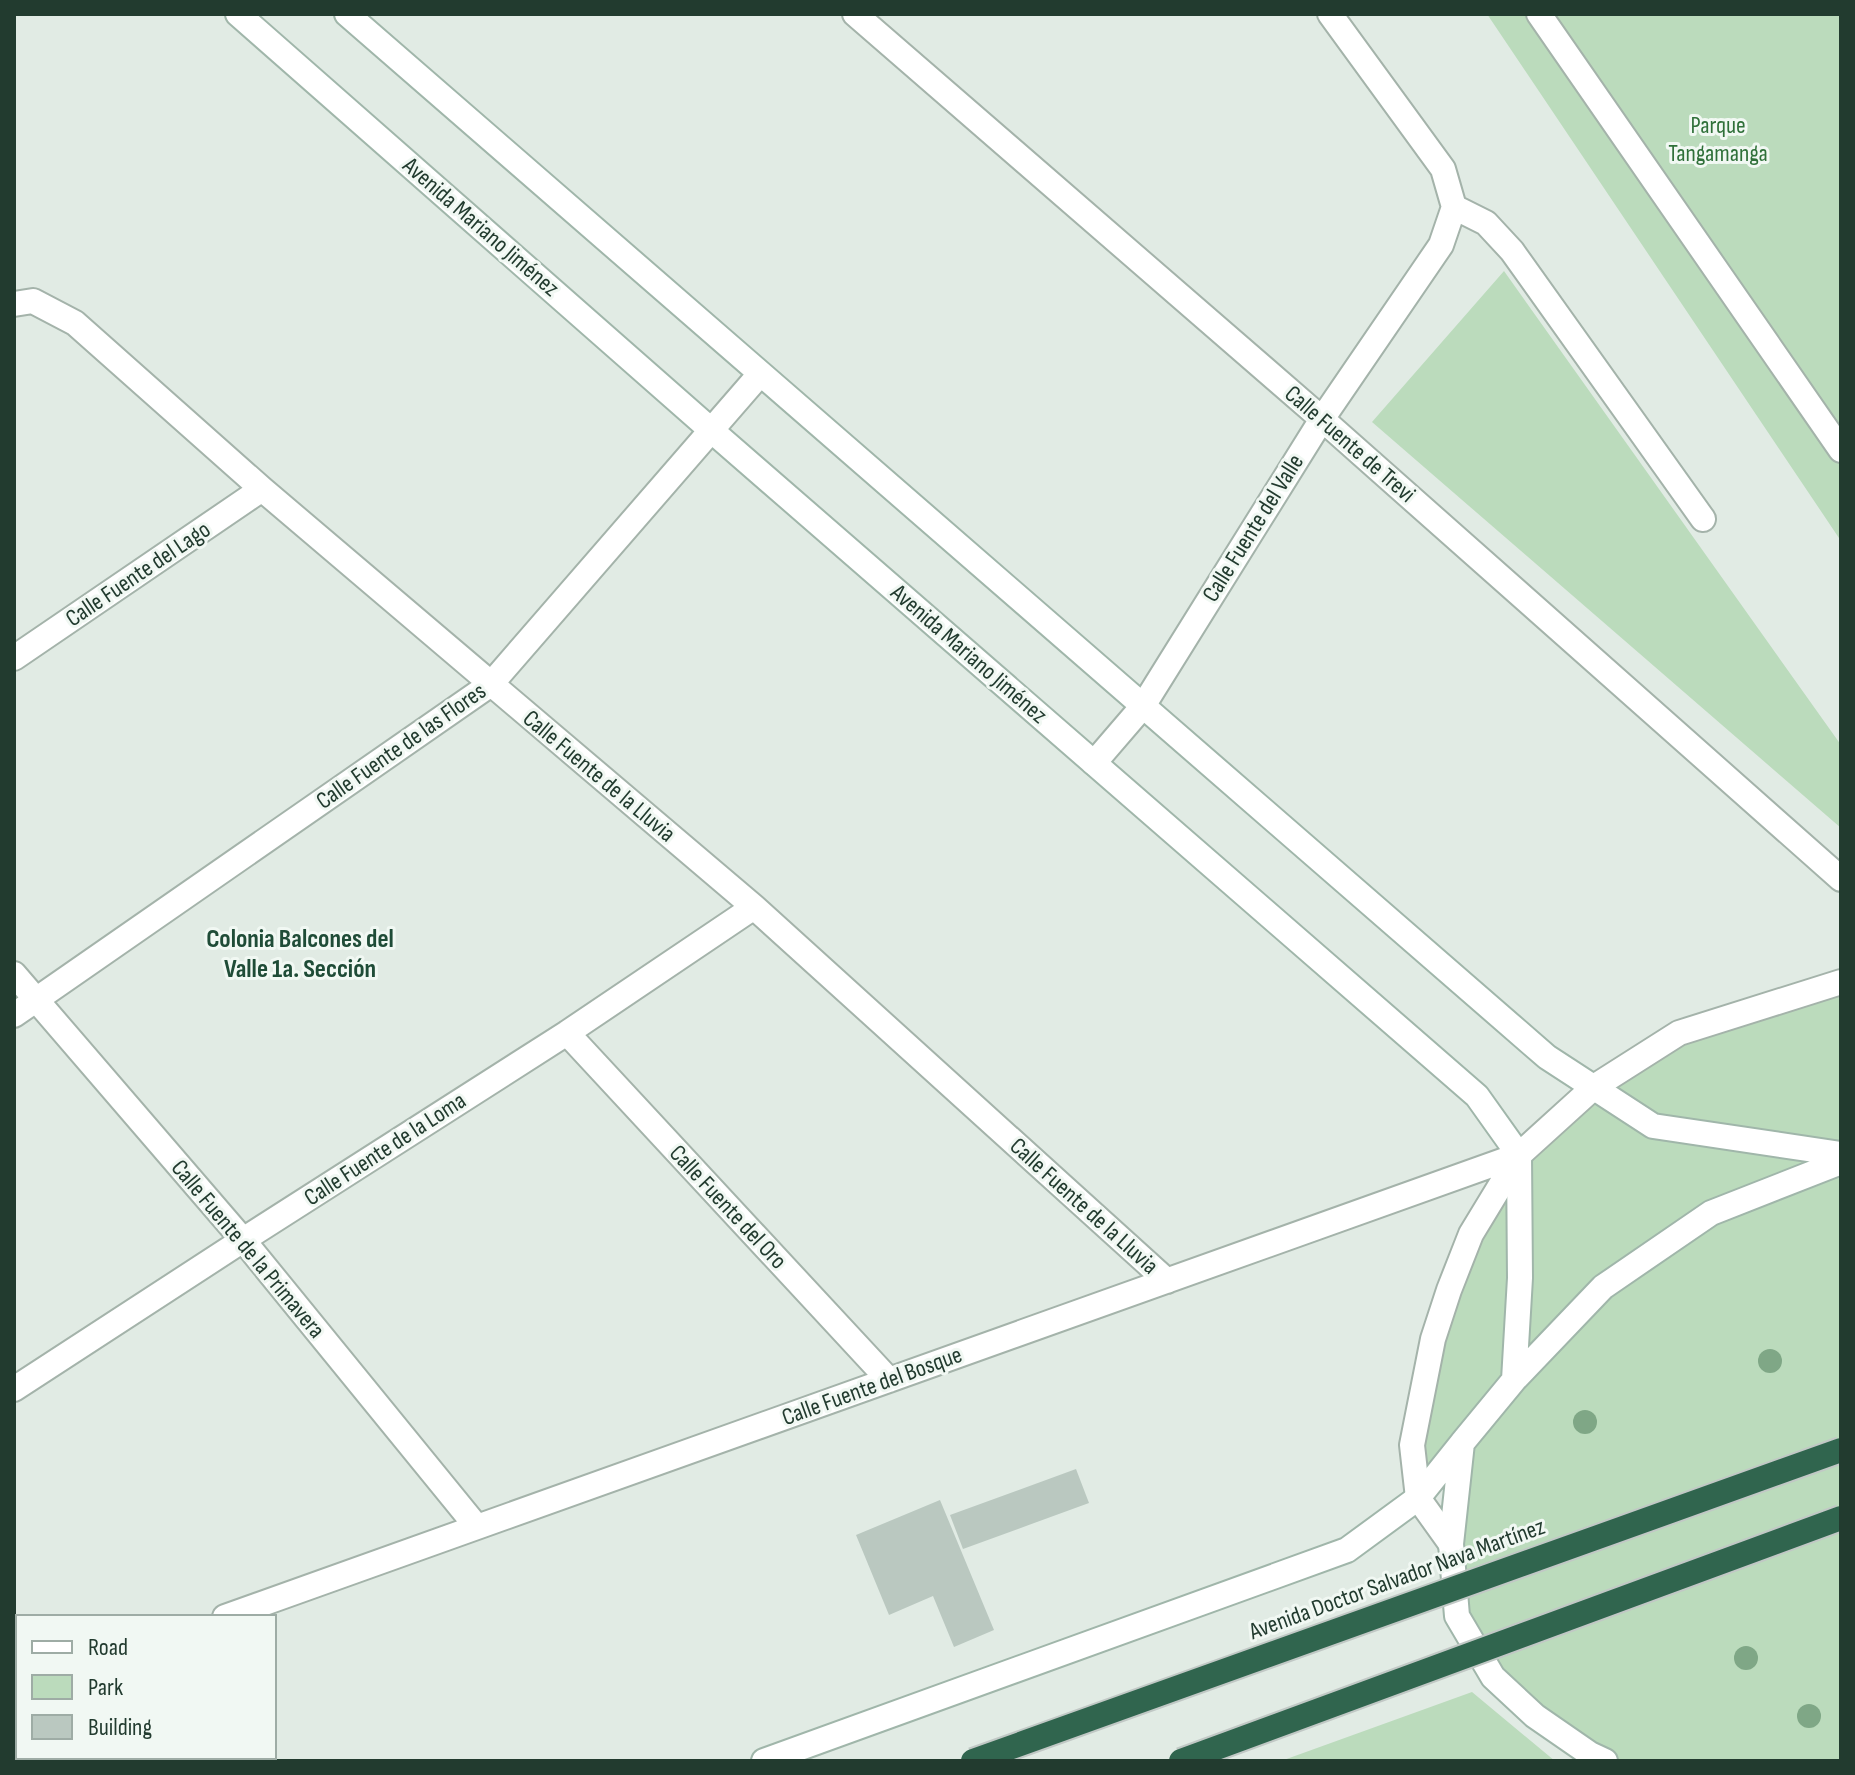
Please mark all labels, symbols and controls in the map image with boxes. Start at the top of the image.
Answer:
park label: Parque Tangamanga [1668,111,1768,168]
street label: Avenida Mariano Jiménez [396,151,565,303]
street label: Calle Fuente de Trevi [1279,379,1421,509]
street label: Calle Fuente del Valle [1196,449,1310,607]
street label: Calle Fuente del Lago [60,515,216,633]
street label: Avenida Mariano Jiménez [884,578,1053,730]
street label: Calle Fuente de las Flores [311,677,491,815]
street label: Calle Fuente de la Lluvia [517,704,681,848]
district label: Colonia Balcones del Valle 1a. Sección [206,924,394,985]
street label: Calle Fuente de la Loma [299,1086,471,1212]
street label: Calle Fuente de la Lluvia [1004,1132,1164,1280]
street label: Calle Fuente del Oro [663,1139,793,1275]
street label: Calle Fuente de la Primavera [165,1154,331,1344]
street label: Calle Fuente del Bosque [778,1340,966,1432]
street label: Avenida Doctor Salvador Nava Martínez [1244,1512,1549,1646]
legend [16,1615,276,1759]
text: Road [88,1633,128,1662]
text: Park [88,1673,123,1702]
text: Building [88,1713,152,1742]

